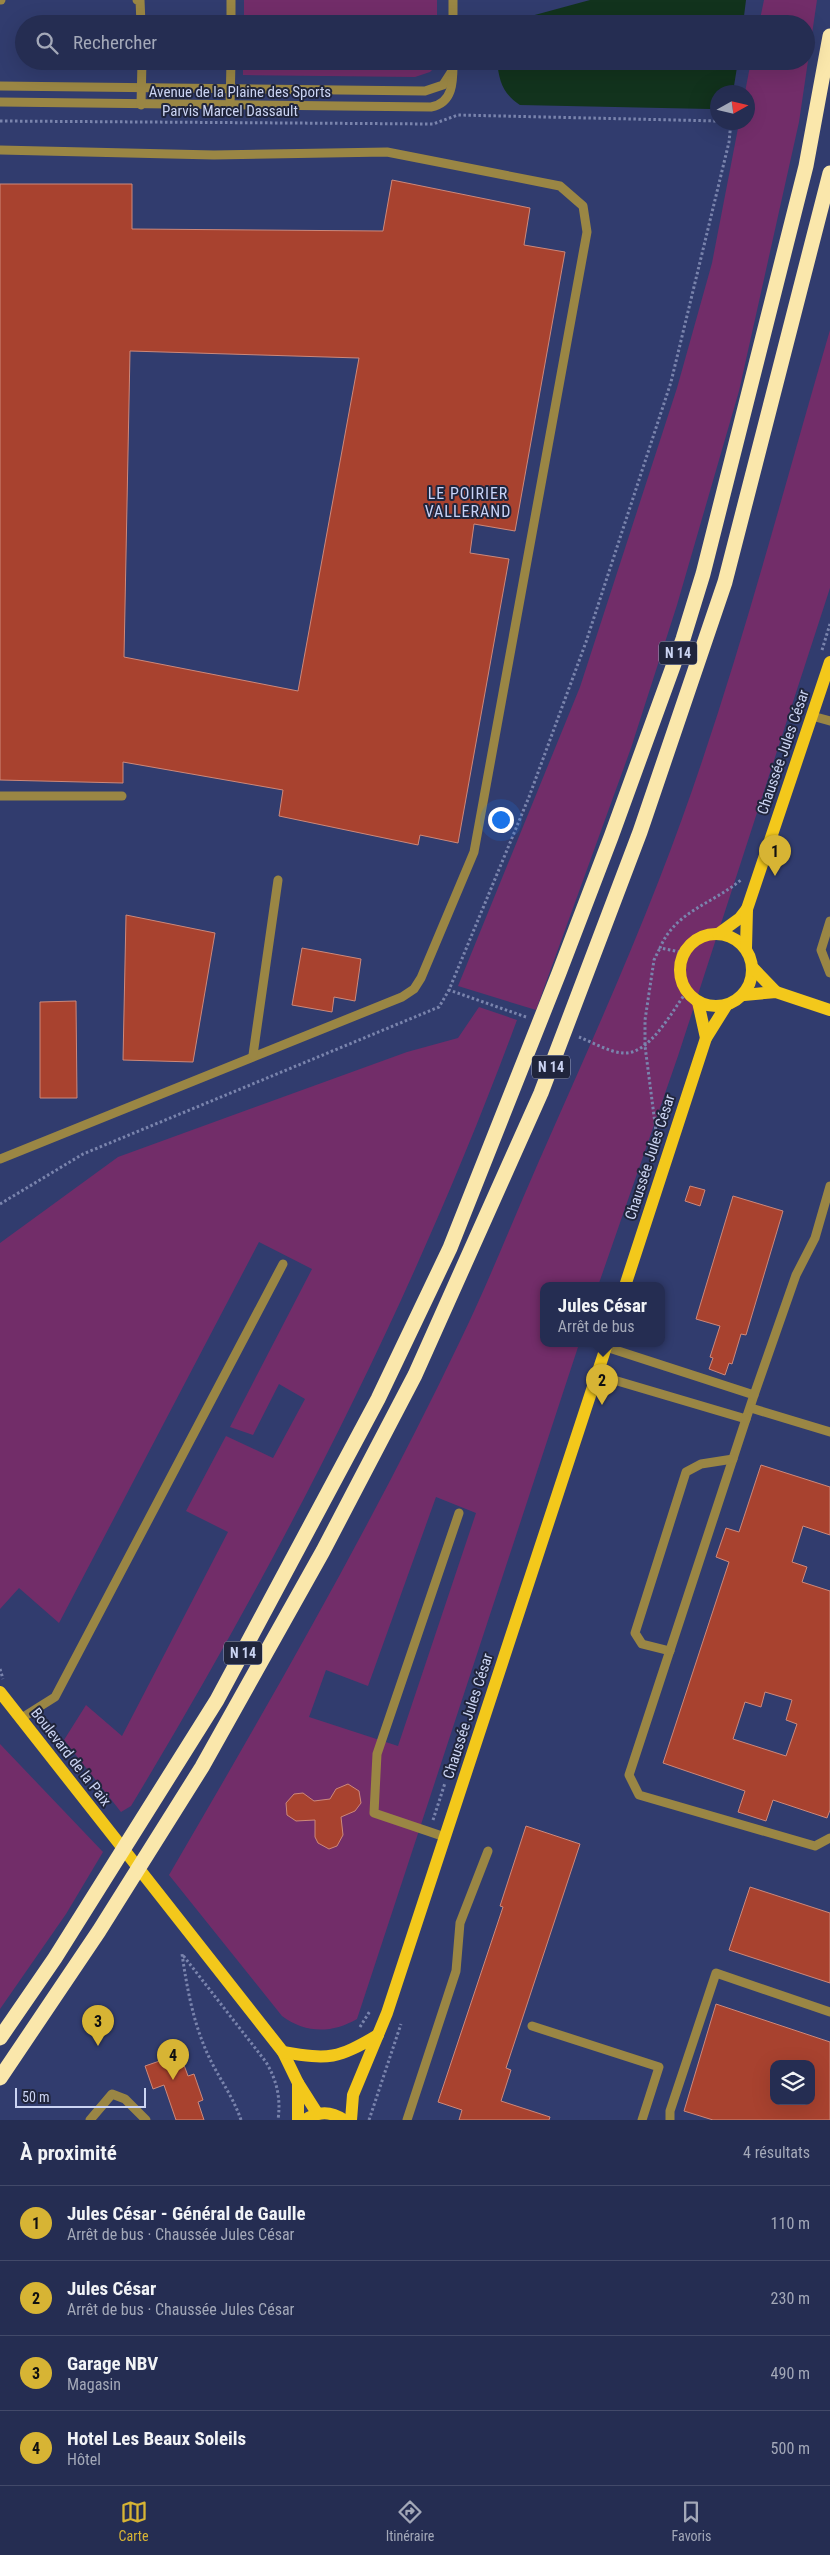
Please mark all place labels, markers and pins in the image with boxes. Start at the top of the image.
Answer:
pin: 1 [759,835,791,876]
pin: 2 [586,1364,618,1405]
pin: 3 [82,2005,114,2046]
pin: 4 [157,2039,189,2080]

